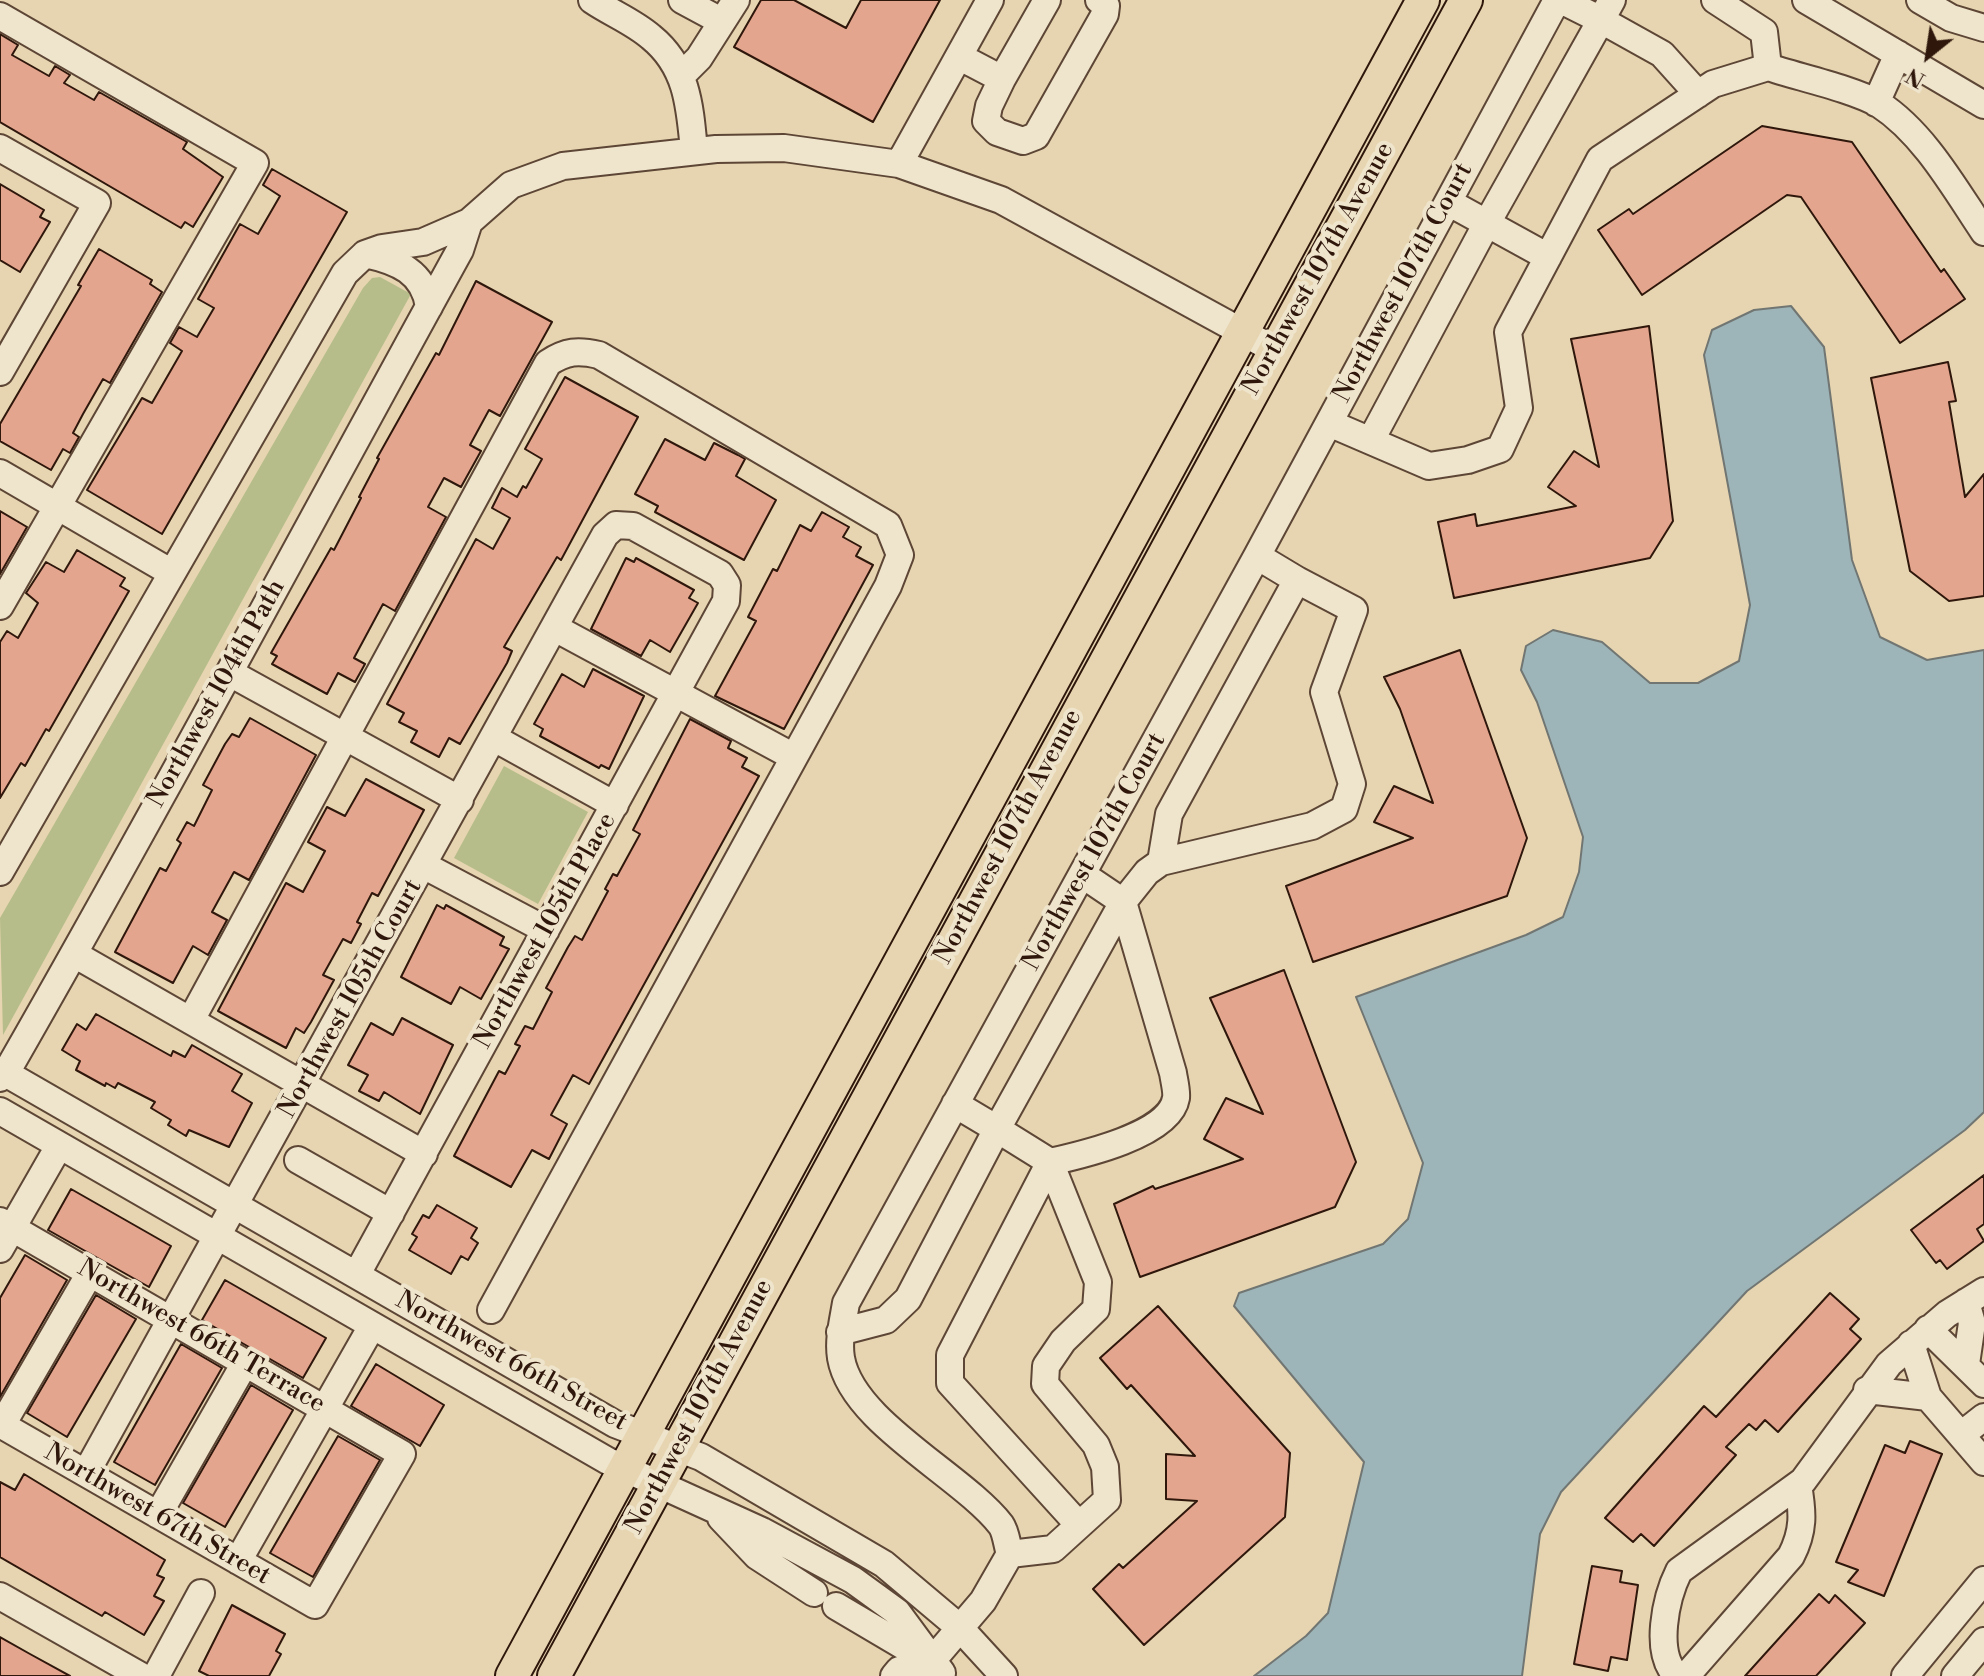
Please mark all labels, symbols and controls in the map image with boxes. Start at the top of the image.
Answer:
north arrow [1888,16,1968,96]
text: N [1901,61,1930,93]
street label: Northwest 107th Avenue [1237,137,1401,401]
street label: Northwest 107th Court [1328,158,1480,408]
street label: Northwest 104th Path [141,575,293,813]
street label: Northwest 107th Avenue [929,704,1089,970]
street label: Northwest 107th Court [1017,728,1173,976]
street label: Northwest 105th Place [468,808,624,1054]
street label: Northwest 105th Court [272,874,430,1124]
street label: Northwest 66th Terrace [72,1253,330,1421]
street label: Northwest 107th Avenue [620,1274,780,1540]
street label: Northwest 66th Street [390,1285,632,1439]
street label: Northwest 67th Street [38,1437,276,1593]

